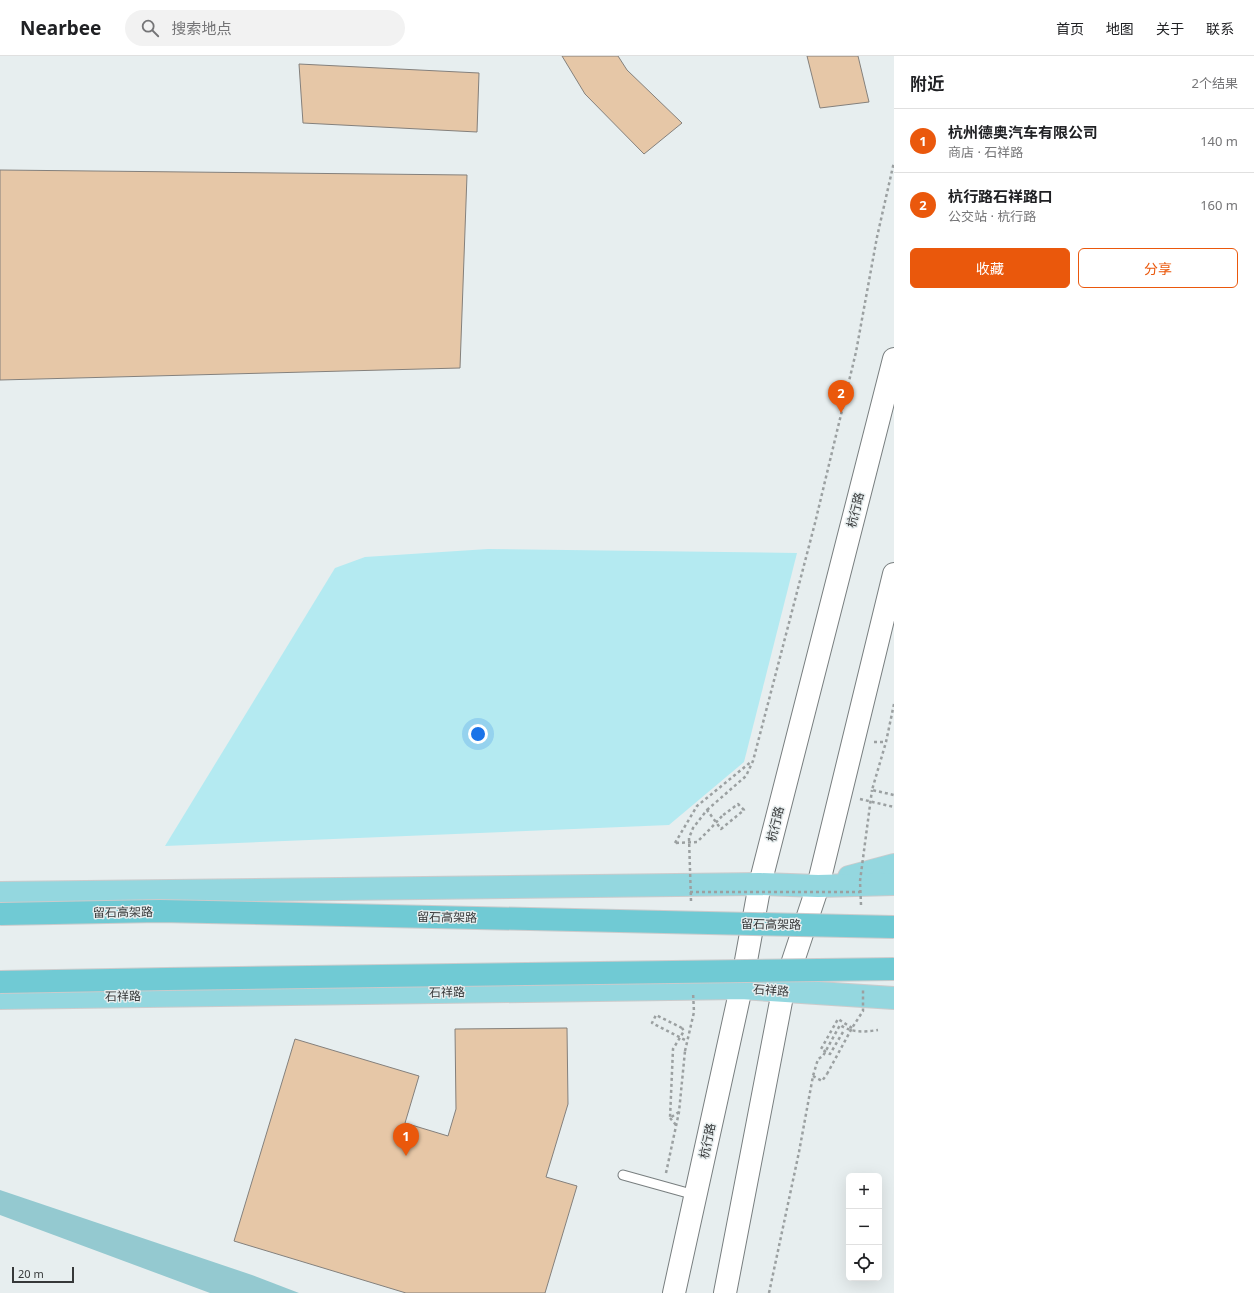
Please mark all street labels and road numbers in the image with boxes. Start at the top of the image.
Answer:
street label: 杭行路 [842,490,868,530]
street label: 杭行路 [762,804,788,844]
street label: 留石高架路 [93,903,153,921]
street label: 留石高架路 [417,908,477,926]
street label: 留石高架路 [741,915,801,933]
street label: 石祥路 [752,980,790,1000]
street label: 石祥路 [429,983,465,1001]
street label: 石祥路 [105,987,141,1005]
street label: 杭行路 [695,1122,719,1160]

